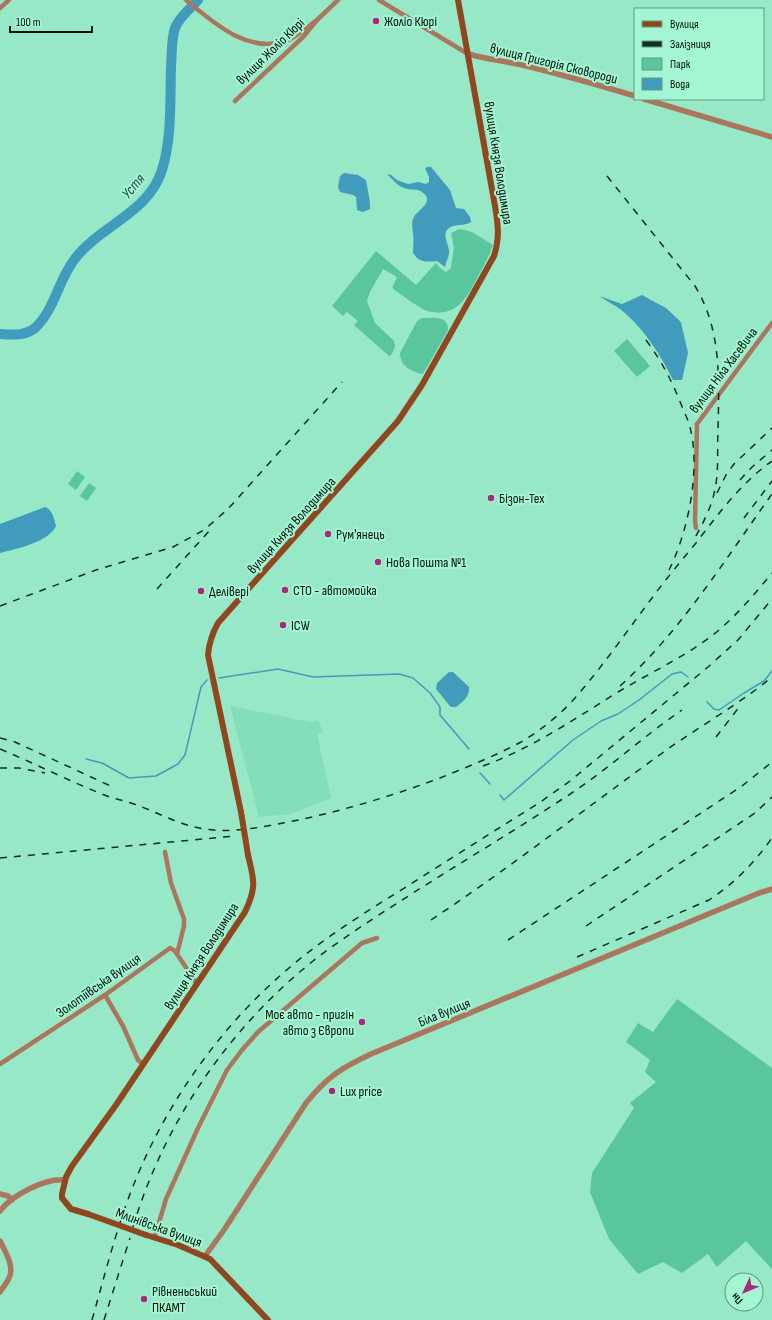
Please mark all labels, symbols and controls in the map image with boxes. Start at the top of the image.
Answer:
scale bar [10,8,92,34]
legend [634,8,764,100]
place label: Жоліо Кюрі [384,13,437,30]
text: 100 m [16,15,41,30]
street label: вулиця Жоліо Кюрі [233,15,308,88]
marker: Жоліо Кюрі [371,16,381,26]
text: Вулиця [670,17,699,32]
text: Залізниця [670,37,711,52]
street label: вулиця Григорія Сковороди [488,39,620,88]
text: Парк [670,57,691,72]
text: Вода [670,77,690,92]
street label: вулиця Князя Володимира [480,100,517,226]
water label: Устя [118,170,149,203]
street label: вулиця Ніла Хасевича [686,324,761,417]
street label: вулиця Князя Володимира [244,474,339,577]
place label: Бізон-Тех [499,490,545,507]
marker: Бізон-Тех [486,493,496,503]
place label: Рум'янець [336,526,385,543]
marker: Рум'янець [323,529,333,539]
place label: Нова Пошта №1 [386,554,466,571]
marker: Нова Пошта №1 [373,557,383,567]
place label: СТО - автомойка [293,582,377,599]
place label: Делівері [209,583,249,600]
marker: СТО - автомойка [280,585,290,595]
marker: Делівері [196,586,206,596]
place label: ICW [291,617,310,634]
marker: ICW [278,620,288,630]
street label: вулиця Князя Володимира [160,900,242,1013]
street label: Золотіївська вулиця [52,950,144,1021]
street label: Біла вулиця [416,994,473,1031]
place label: Моє авто - пригін авто з Європи [265,1006,354,1039]
marker: Моє авто - пригін авто з Європи [357,1017,367,1027]
place label: Lux price [340,1083,382,1100]
marker: Lux price [327,1086,337,1096]
street label: Млинівська вулиця [113,1204,204,1251]
north arrow [724,1272,764,1312]
place label: Рівненьський ПКАМТ [152,1283,217,1316]
text: Пн [729,1290,746,1307]
marker: Рівненьський ПКАМТ [139,1294,149,1304]

